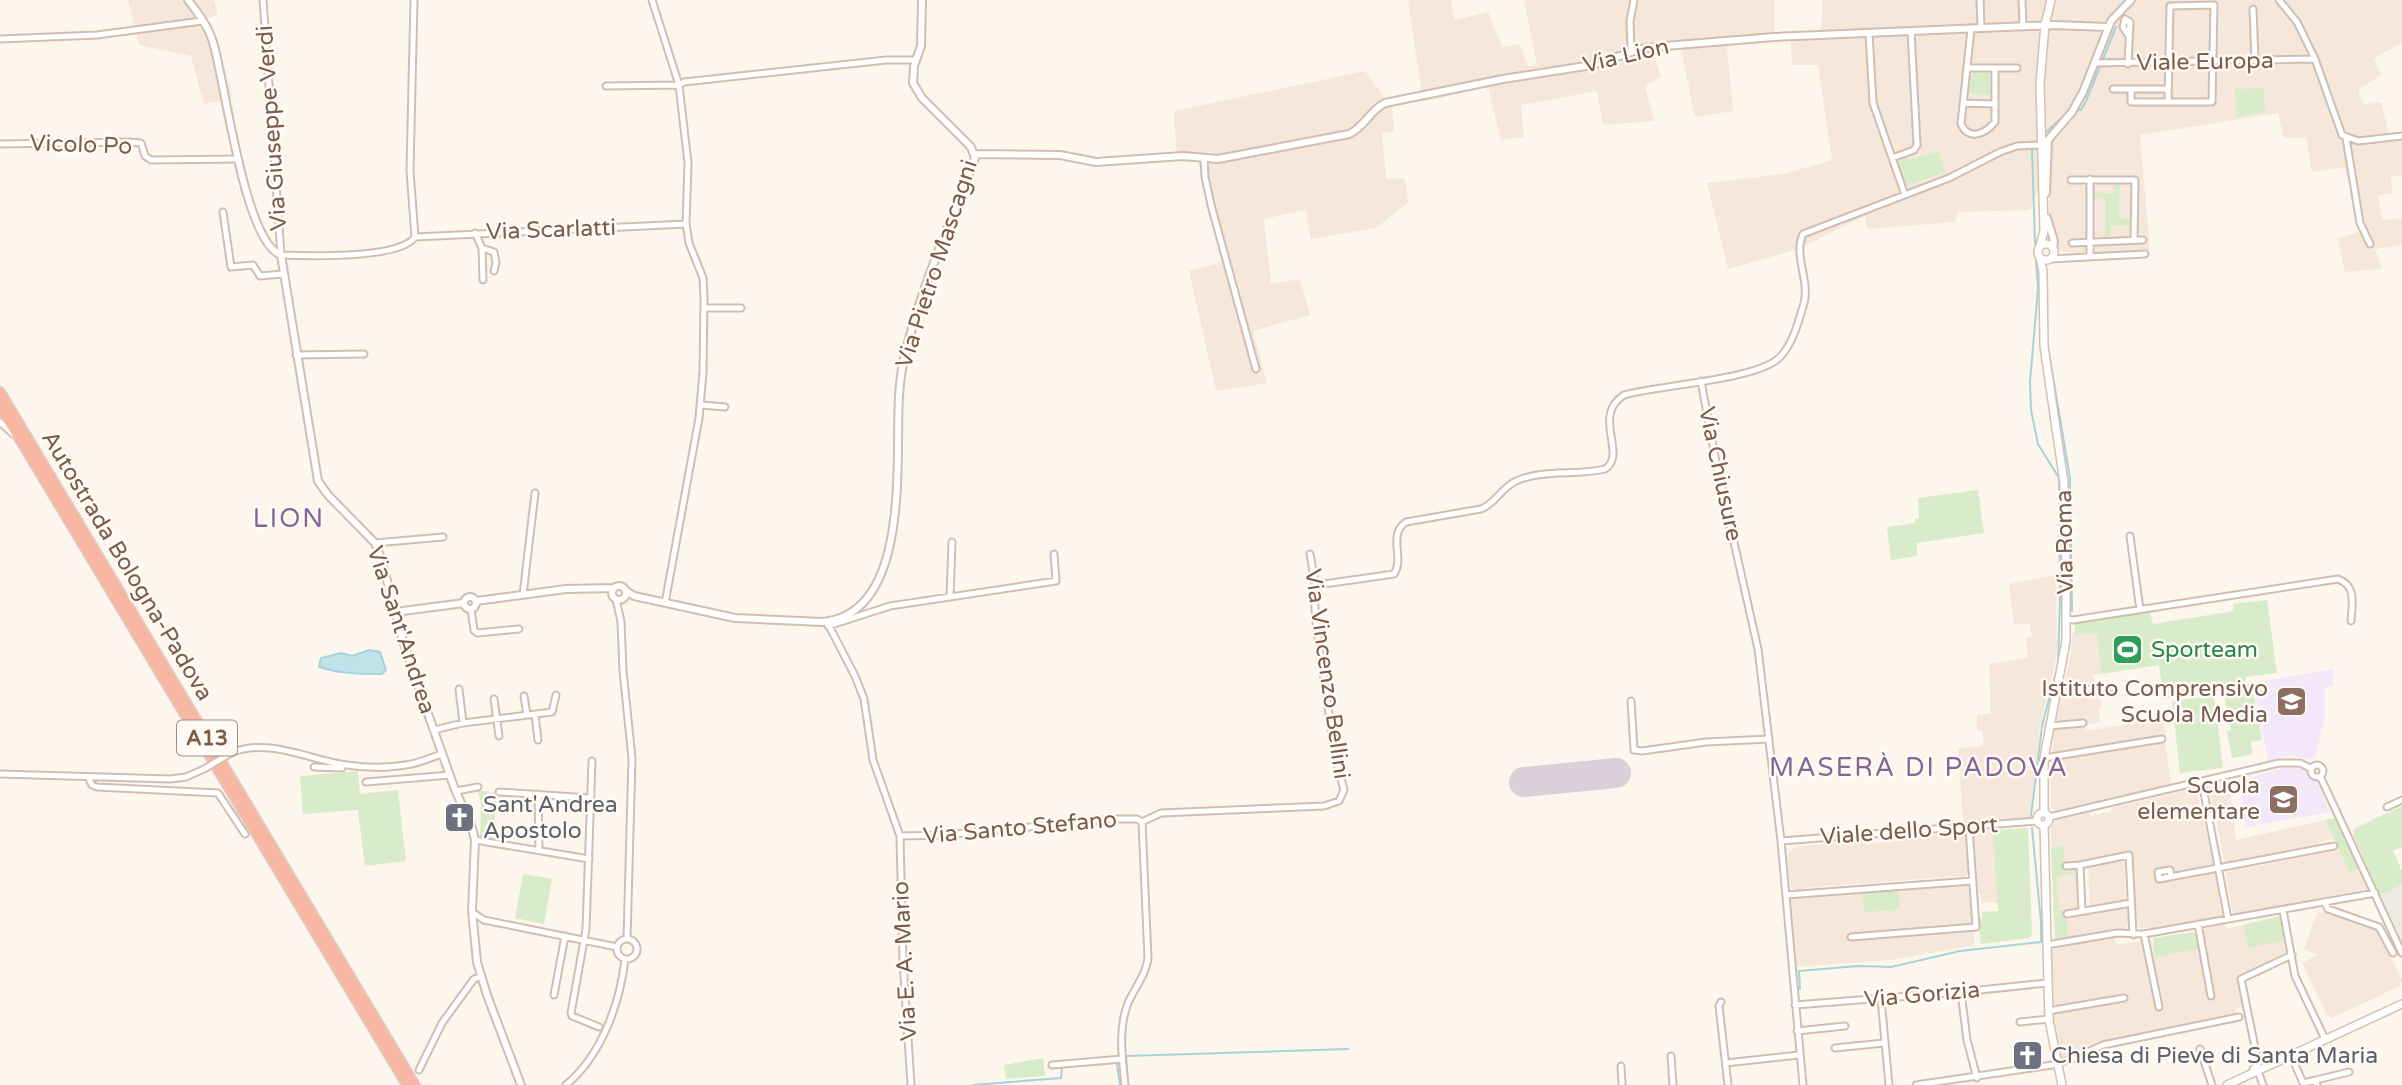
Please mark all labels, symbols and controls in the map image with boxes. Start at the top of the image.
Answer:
street label: Via Giuseppe Verdi [251,24,293,232]
street label: Via Lion [1580,33,1672,79]
street label: Viale Europa [2136,47,2274,77]
street label: Vicolo Po [29,129,133,161]
street label: Via Pietro Mascagni [890,156,984,372]
street label: Via Scarlatti [485,214,617,246]
street label: Via Chiusure [1692,404,1748,544]
street label: Autostrada Bologna-Padova [35,426,219,706]
street label: Via Roma [2050,489,2080,595]
district label: LION [253,503,325,534]
street label: Via Sant'Andrea [361,542,441,718]
street label: Via Vincenzo Bellini [1298,567,1356,781]
sports icon: Sporteam [2111,633,2145,667]
place label: Sporteam [2151,636,2258,664]
place label: Istituto Comprensivo Scuola Media [2041,675,2268,729]
school or university icon: Istituto Comprensivo Scuola Media [2274,685,2308,719]
road number: A13 [177,720,237,756]
district label: MASERÀ DI PADOVA [1769,752,2069,783]
place label: Scuola elementare [2137,772,2260,826]
school or university icon: Scuola elementare [2266,782,2300,816]
place label: Sant'Andrea Apostolo [483,791,618,845]
church icon: Sant'Andrea Apostolo [443,801,477,835]
street label: Via Santo Stefano [922,806,1118,850]
street label: Viale dello Sport [1819,811,1999,851]
street label: Via E. A. Mario [887,880,923,1042]
street label: Via Gorizia [1863,976,1981,1014]
church icon: Chiesa di Pieve di Santa Maria [2011,1039,2045,1073]
place label: Chiesa di Pieve di Santa Maria [2051,1042,2378,1070]

